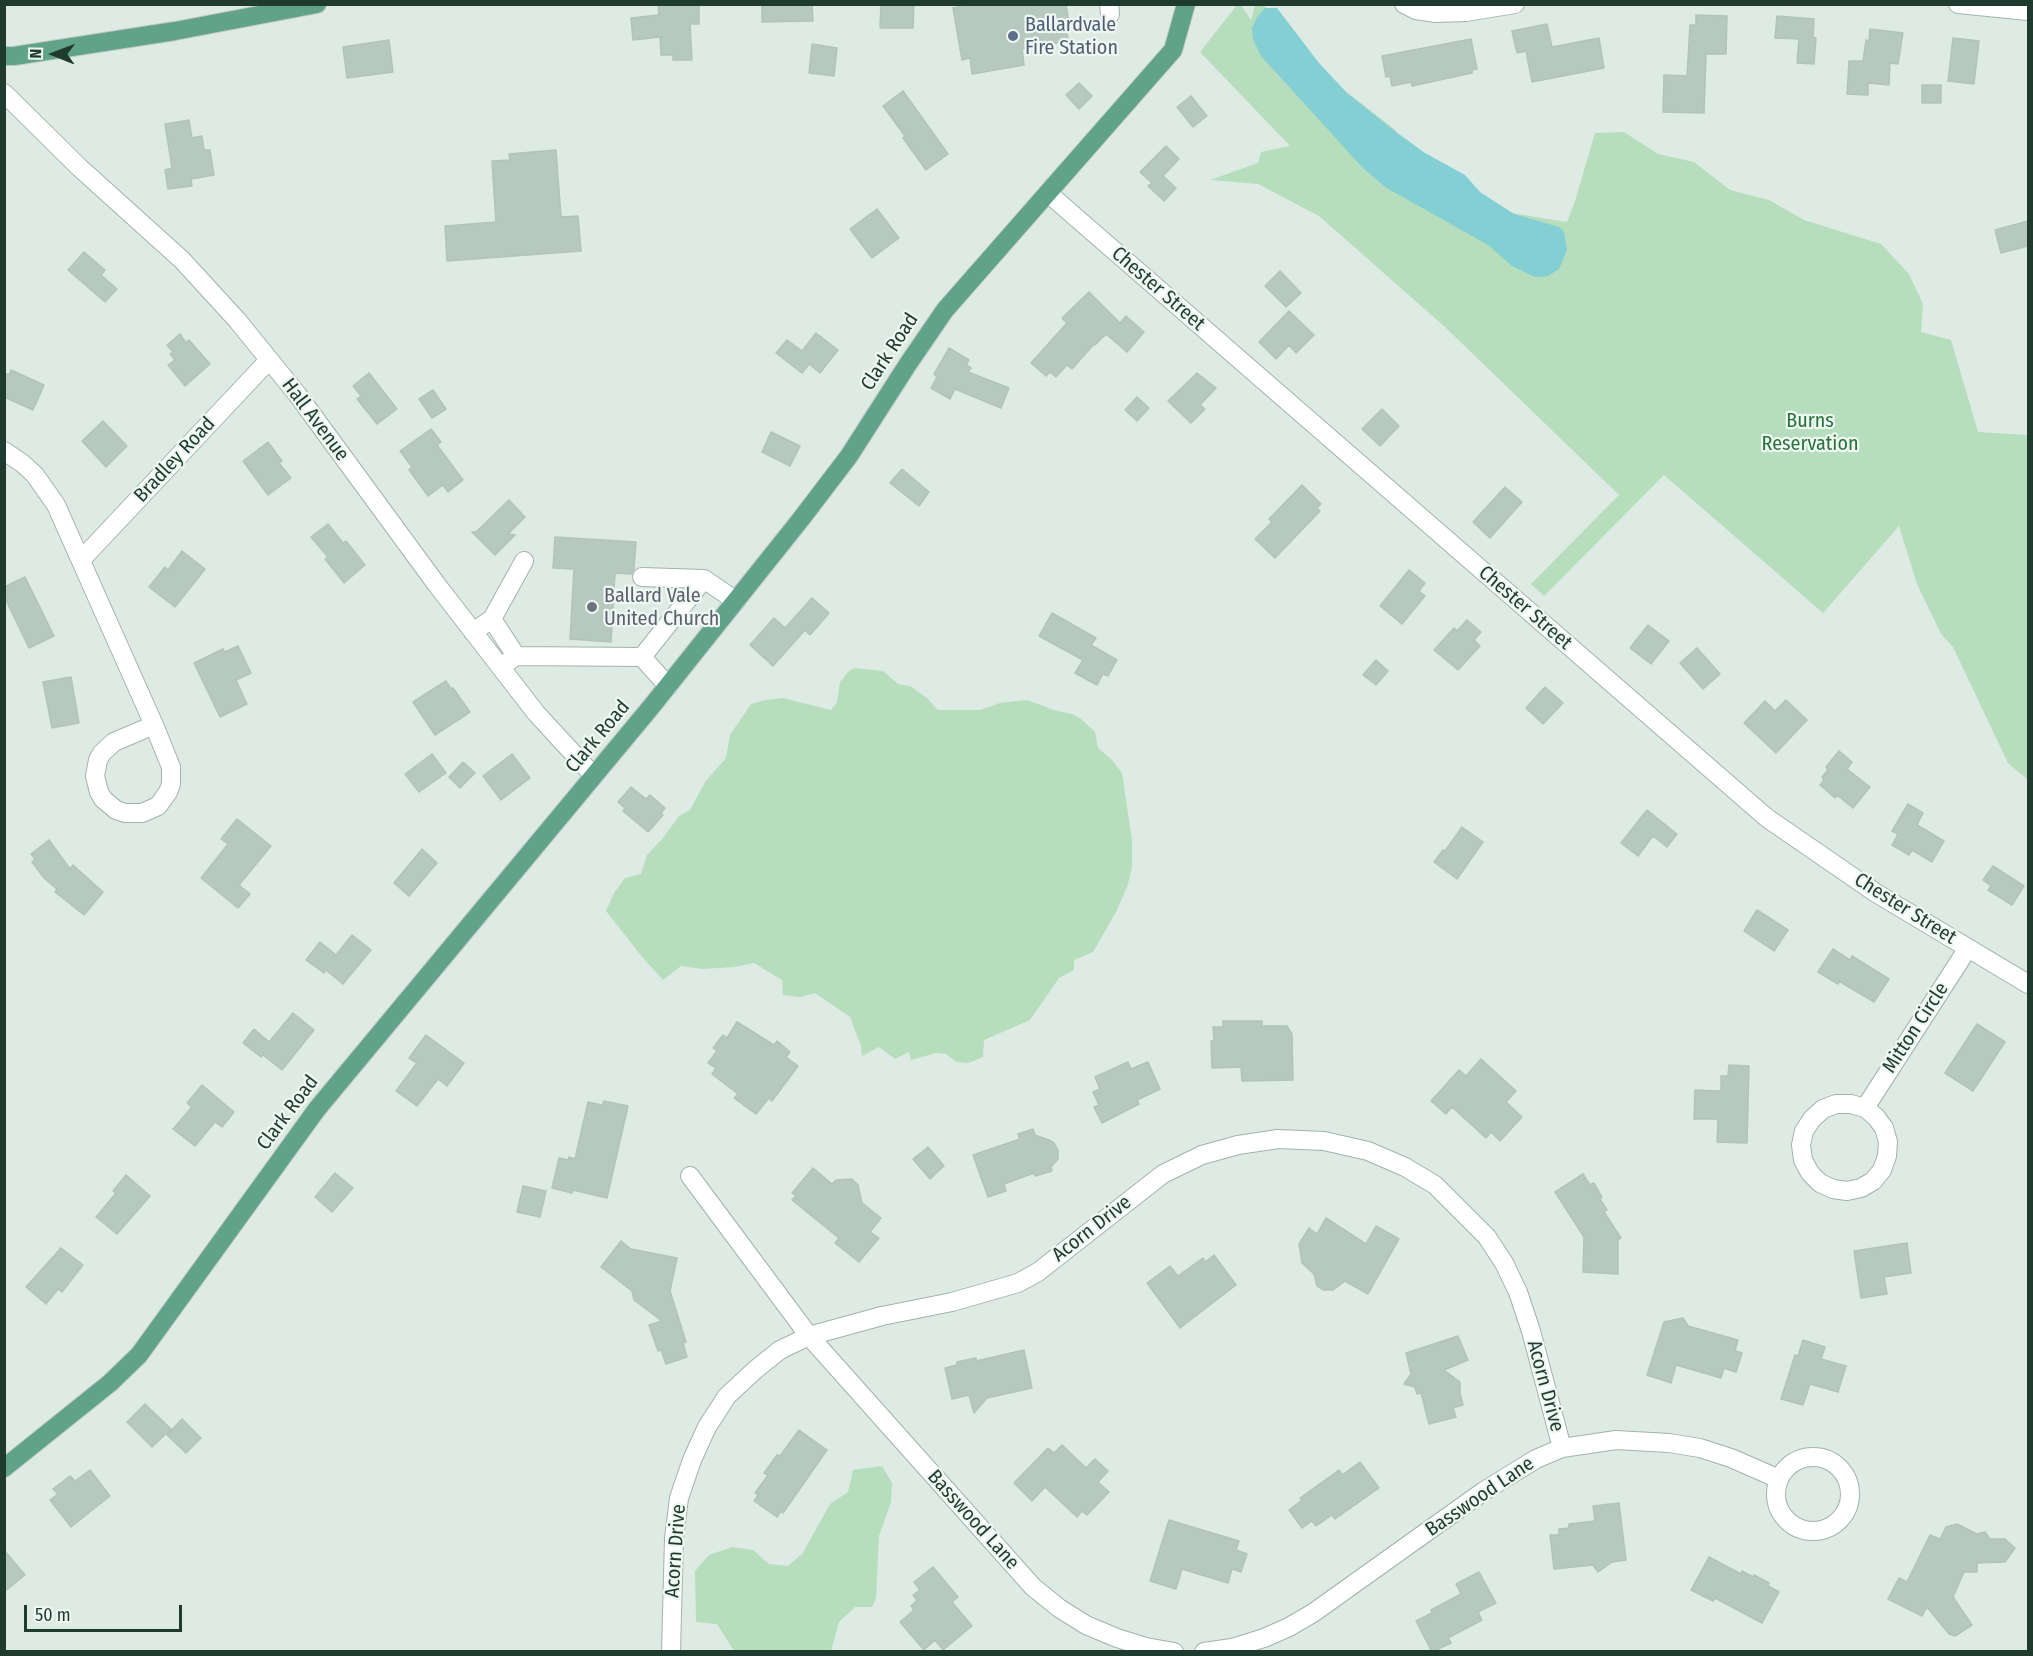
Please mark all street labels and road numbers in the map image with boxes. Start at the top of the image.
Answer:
street label: Chester Street [1106,242,1210,336]
street label: Clark Road [856,309,924,395]
street label: Hall Avenue [276,374,354,466]
street label: Bradley Road [129,412,221,508]
street label: Chester Street [1473,561,1577,655]
street label: Clark Road [561,696,635,778]
street label: Chester Street [1849,868,1961,950]
street label: Mitton Circle [1878,978,1954,1078]
street label: Clark Road [252,1071,324,1155]
street label: Acorn Drive [1048,1191,1136,1267]
street label: Acorn Drive [1521,1338,1569,1434]
street label: Basswood Lane [1421,1452,1539,1542]
street label: Basswood Lane [922,1465,1024,1575]
street label: Acorn Drive [661,1503,691,1599]

